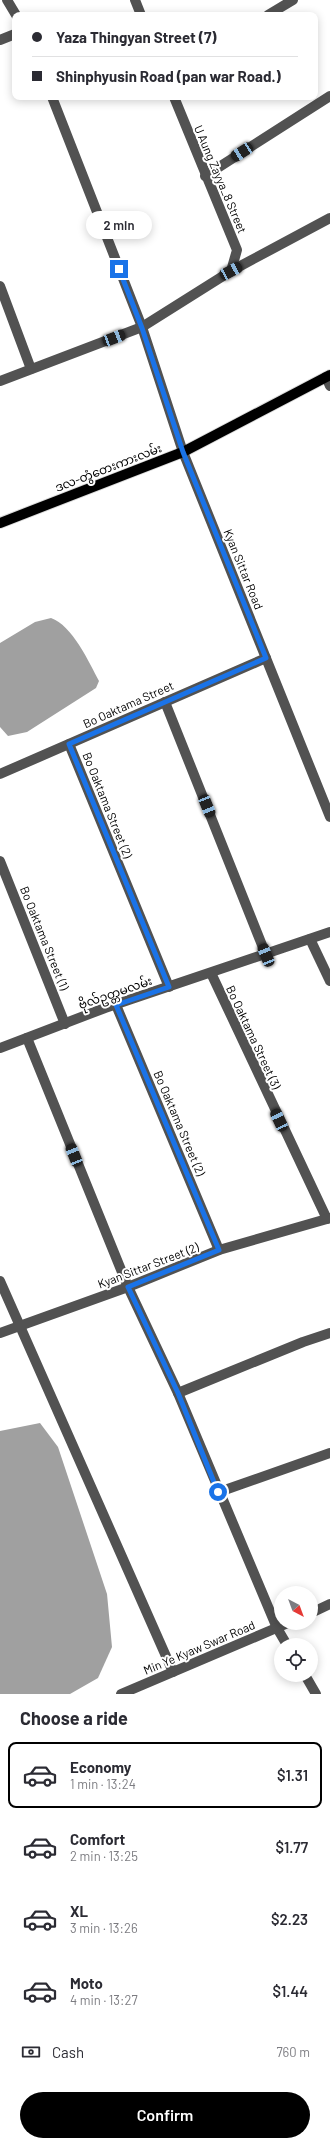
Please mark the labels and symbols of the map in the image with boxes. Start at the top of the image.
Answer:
street label: U Aung Zayya_8 Street [192,123,250,235]
car [229,140,255,164]
callout: 2 min [86,211,152,239]
route end [110,260,128,278]
car [218,260,244,282]
car [101,328,127,348]
street label: ဒလ-တွံတေးကားလမ်း [52,439,165,498]
street label: Kyan Sittar Road [221,527,267,611]
street label: Bo Oaktama Street [81,678,175,730]
street label: Bo Oaktama Street (2) [80,750,136,861]
car [197,793,217,819]
street label: Bo Oaktama Street (1) [18,884,73,993]
car [256,942,276,968]
street label: ဗိုလ်ဥတ္တမလမ်း [76,972,155,1015]
street label: Bo Oaktama Street (3) [224,983,284,1092]
street label: Bo Oaktama Street (2) [152,1068,209,1178]
car [268,1107,290,1133]
car [64,1142,84,1168]
street label: Kyan Sittar Street (2) [96,1239,201,1291]
route start [209,1483,227,1501]
north arrow [274,1586,318,1630]
street label: Min Ye Kyaw Swar Road [141,1617,257,1677]

